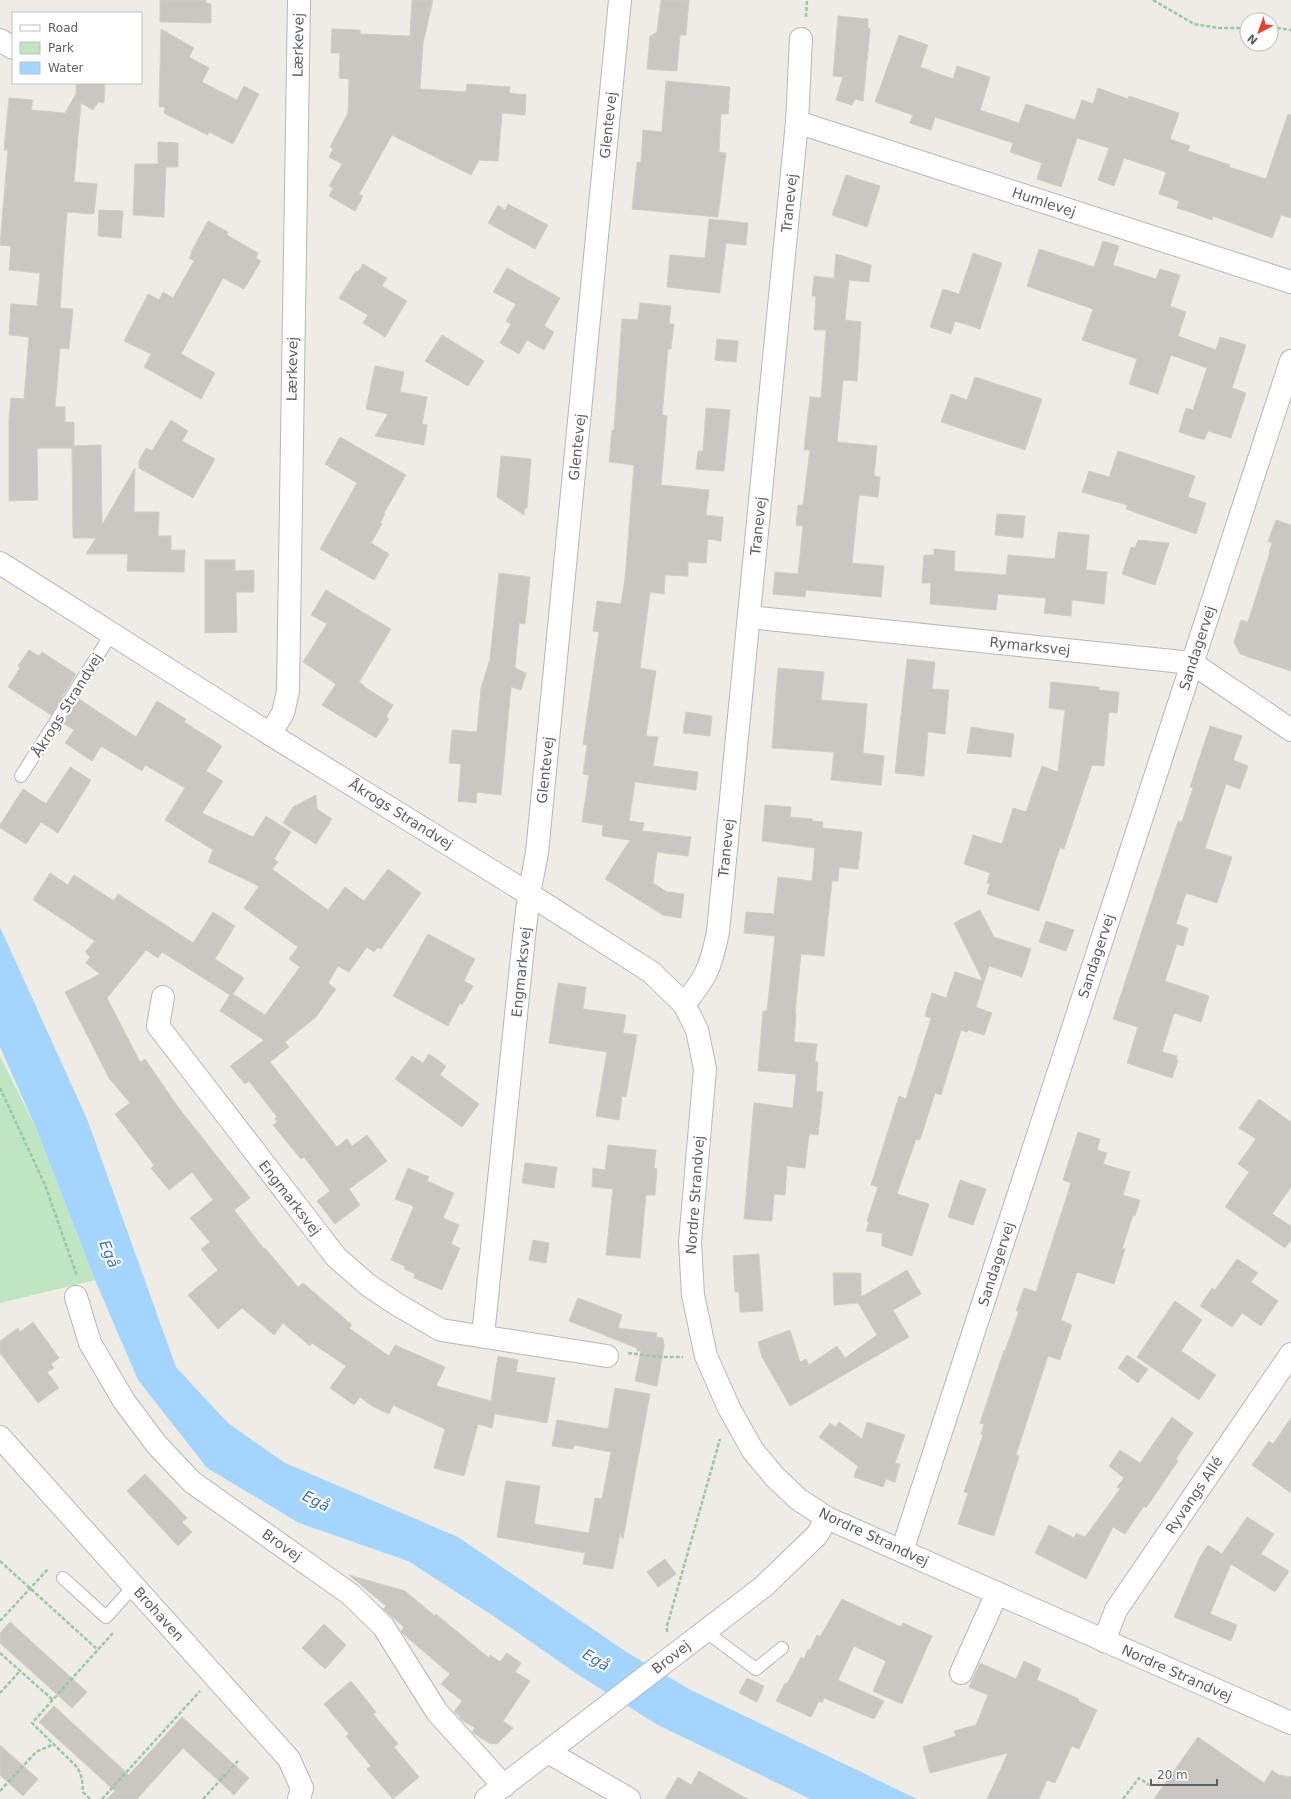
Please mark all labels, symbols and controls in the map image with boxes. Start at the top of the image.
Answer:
legend [12,12,142,84]
north arrow [1239,12,1279,52]
street label: Lærkevej [289,13,307,77]
text: Road [48,21,78,35]
text: N [1245,31,1261,47]
text: Park [48,41,74,55]
text: Water [48,61,84,75]
street label: Glentevej [597,91,619,159]
street label: Tranevej [778,173,800,234]
street label: Humlevej [1010,184,1078,220]
street label: Lærkevej [283,337,301,401]
street label: Glentevej [566,413,588,481]
street label: Tranevej [747,496,769,557]
street label: Sandagervej [1176,604,1218,692]
street label: Rymarksvej [989,634,1071,658]
street label: Åkrogs Strandvej [29,650,105,760]
street label: Glentevej [534,736,556,804]
street label: Åkrogs Strandvej [346,776,456,852]
street label: Tranevej [715,818,737,879]
street label: Sandagervej [1075,912,1117,1000]
street label: Engmarksvej [508,926,534,1018]
street label: Nordre Strandvej [683,1135,707,1255]
street label: Engmarksvej [256,1157,324,1239]
street label: Sandagervej [975,1220,1017,1308]
water label: Egå [95,1238,123,1270]
street label: Ryvangs Allé [1162,1453,1226,1537]
water label: Egå [299,1487,333,1515]
street label: Nordre Strandvej [817,1505,931,1569]
street label: Brovej [259,1526,305,1564]
street label: Brohaven [131,1584,187,1644]
street label: Brovej [649,1637,693,1677]
street label: Nordre Strandvej [1119,1641,1235,1705]
water label: Egå [579,1645,613,1675]
scale bar [1151,1761,1217,1787]
text: 20 m [1157,1768,1188,1782]

